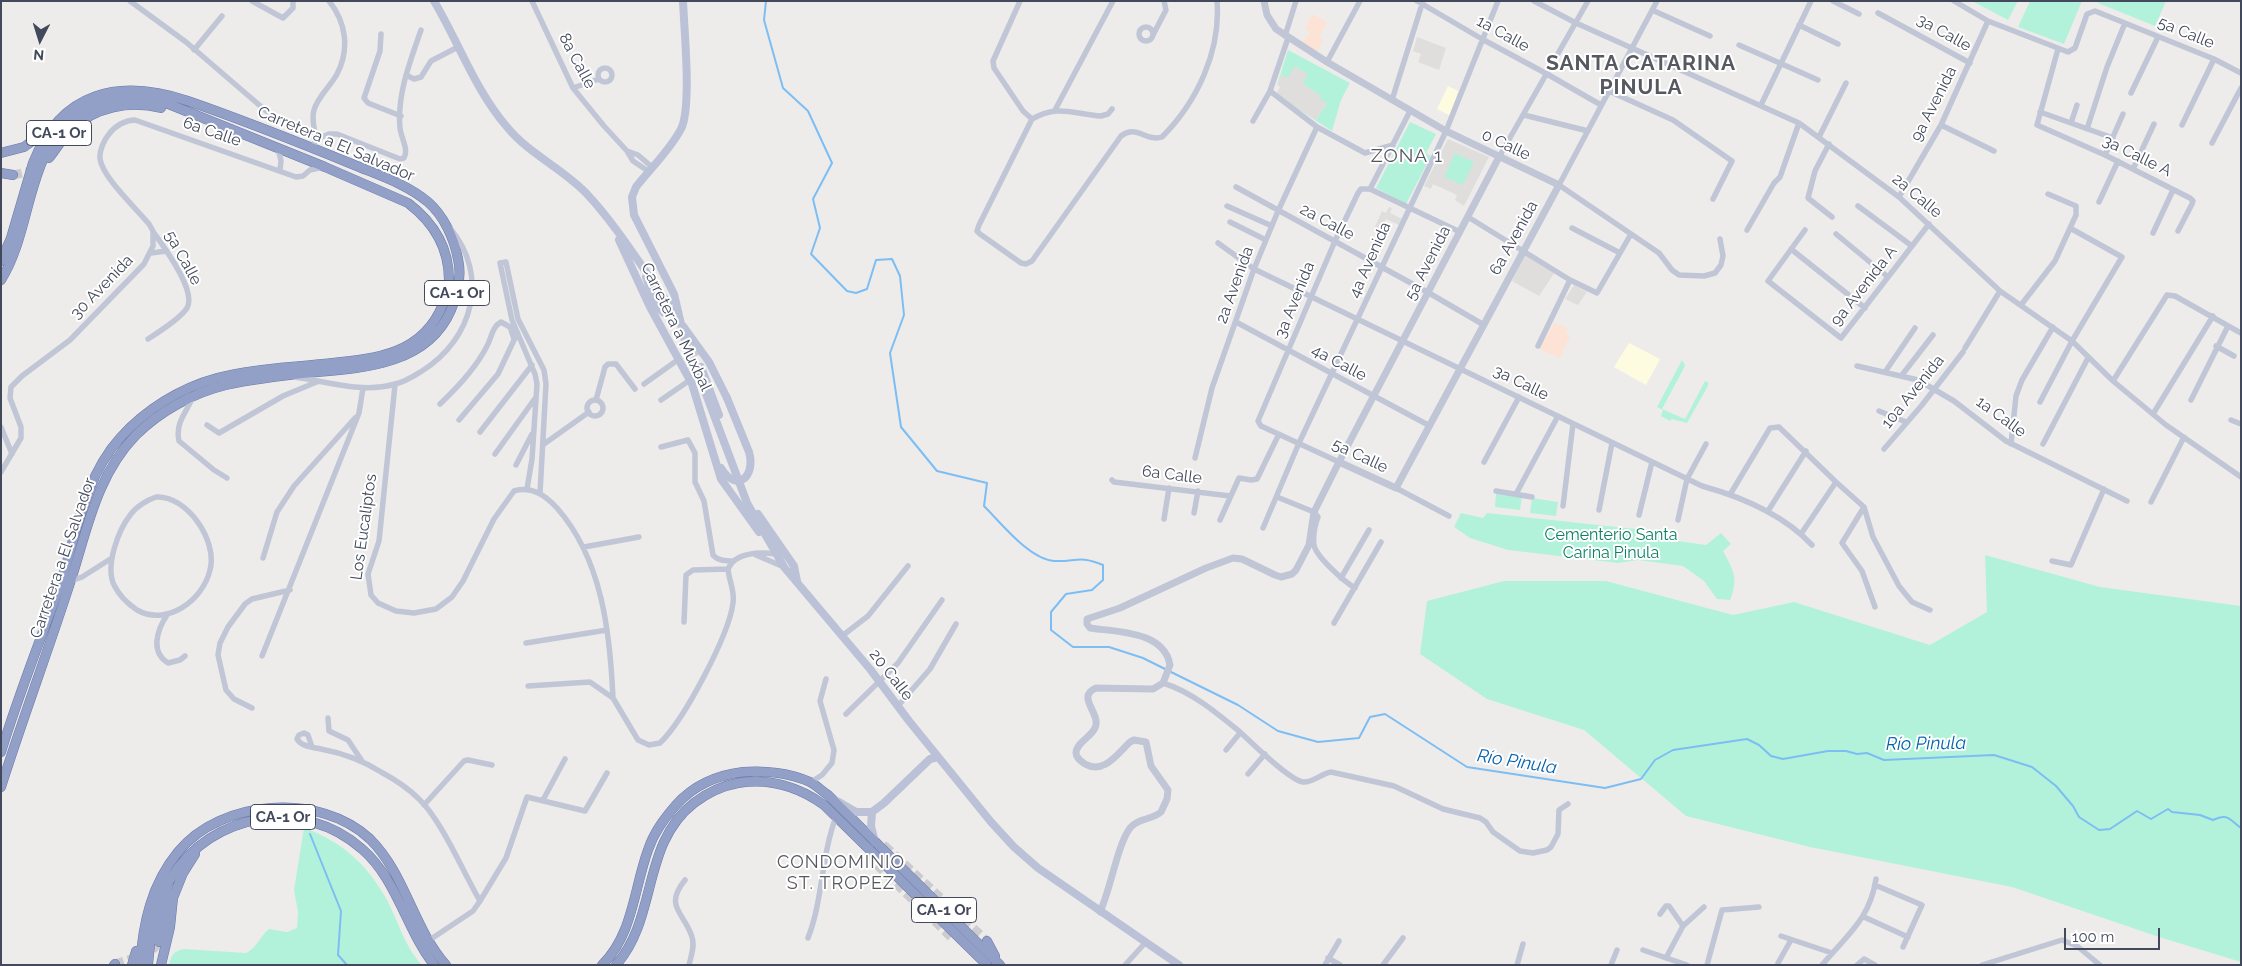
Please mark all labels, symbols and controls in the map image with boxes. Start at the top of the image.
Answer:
street label: 3a Calle [1913,10,1975,56]
street label: 1a Calle [1473,12,1533,56]
street label: 5a Calle [2155,13,2217,53]
north arrow [15,15,65,65]
street label: 8a Calle [554,30,600,92]
text: N [33,47,45,63]
district label: SANTA CATARINA PINULA [1544,51,1738,101]
street label: 9a Avenida [1907,63,1961,145]
street label: Carretera a El Salvador [255,102,417,186]
street label: 6a Calle [180,113,244,151]
road number: CA-1 Or [27,120,92,146]
street label: 0 Calle [1479,125,1533,165]
street label: 3a Calle A [2100,131,2174,181]
district label: ZONA 1 [1370,145,1444,167]
street label: 2a Calle [1888,170,1946,222]
street label: 6a Avenida [1486,198,1542,278]
street label: 2a Calle [1296,200,1358,244]
street label: 4a Avenida [1345,219,1395,301]
street label: 5a Avenida [1401,223,1455,303]
street label: 5a Calle [160,227,206,289]
street label: 9a Avenida A [1827,242,1901,330]
street label: 2a Avenida [1212,244,1258,326]
street label: 30 Avenida [67,251,137,323]
street label: 3a Avenida [1271,259,1319,341]
street label: Carretera a Muxbal [637,260,715,394]
road number: CA-1 Or [424,280,490,306]
street label: 4a Calle [1308,341,1370,385]
street label: 10a Avenida [1878,351,1948,433]
street label: 3a Calle [1490,361,1552,405]
street label: 1a Calle [1972,392,2030,442]
street label: 5a Calle [1329,435,1391,477]
street label: 6a Calle [1141,462,1203,488]
street label: Los Eucaliptos [347,473,381,581]
street label: Carretera a El Salvador [26,475,100,641]
park label: Cementerio Santa Carina Pinula [1545,525,1677,563]
street label: 20 Calle [865,645,917,705]
water label: Río Pinula [1886,733,1966,755]
water label: Río Pinula [1476,745,1558,779]
road number: CA-1 Or [250,804,316,830]
district label: CONDOMINIO ST. TROPEZ [776,852,906,894]
road number: CA-1 Or [912,898,976,922]
scale bar [2067,918,2163,950]
text: 100 m [2072,928,2114,946]

